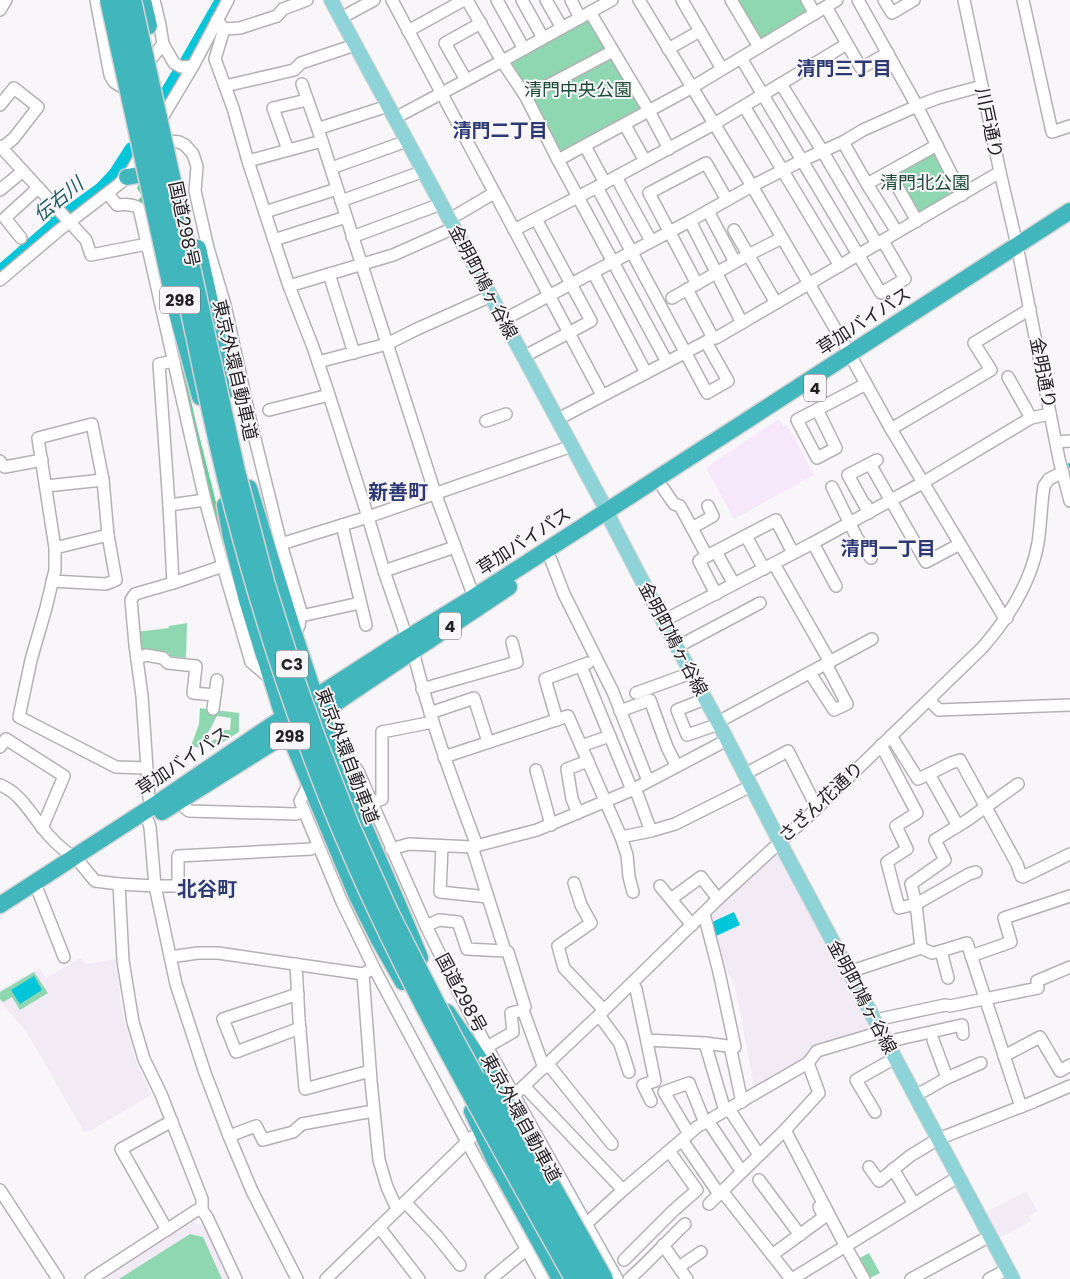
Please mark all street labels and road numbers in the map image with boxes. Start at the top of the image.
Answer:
street label: 川戸通り [970,85,1009,161]
street label: 国道298号 [163,179,206,269]
street label: 金明町鳩ヶ谷線 [443,220,524,343]
street label: 草加バイパス [812,281,916,360]
road number: 298 [160,286,200,314]
street label: 東京外環自動車道 [207,297,264,443]
street label: 金明通り [1024,335,1063,411]
road number: 4 [804,374,826,402]
street label: 草加バイパス [472,501,576,580]
street label: 金明町鳩ヶ谷線 [633,577,714,700]
road number: 4 [439,612,461,640]
road number: C3 [276,651,308,678]
street label: 東京外環自動車道 [310,684,385,828]
street label: 草加バイパス [131,720,234,801]
road number: 298 [270,722,310,749]
street label: さざん花通り [773,756,869,848]
street label: 金明町鳩ヶ谷線 [822,935,903,1058]
street label: 国道298号 [430,948,493,1037]
street label: 東京外環自動車道 [476,1049,567,1187]

